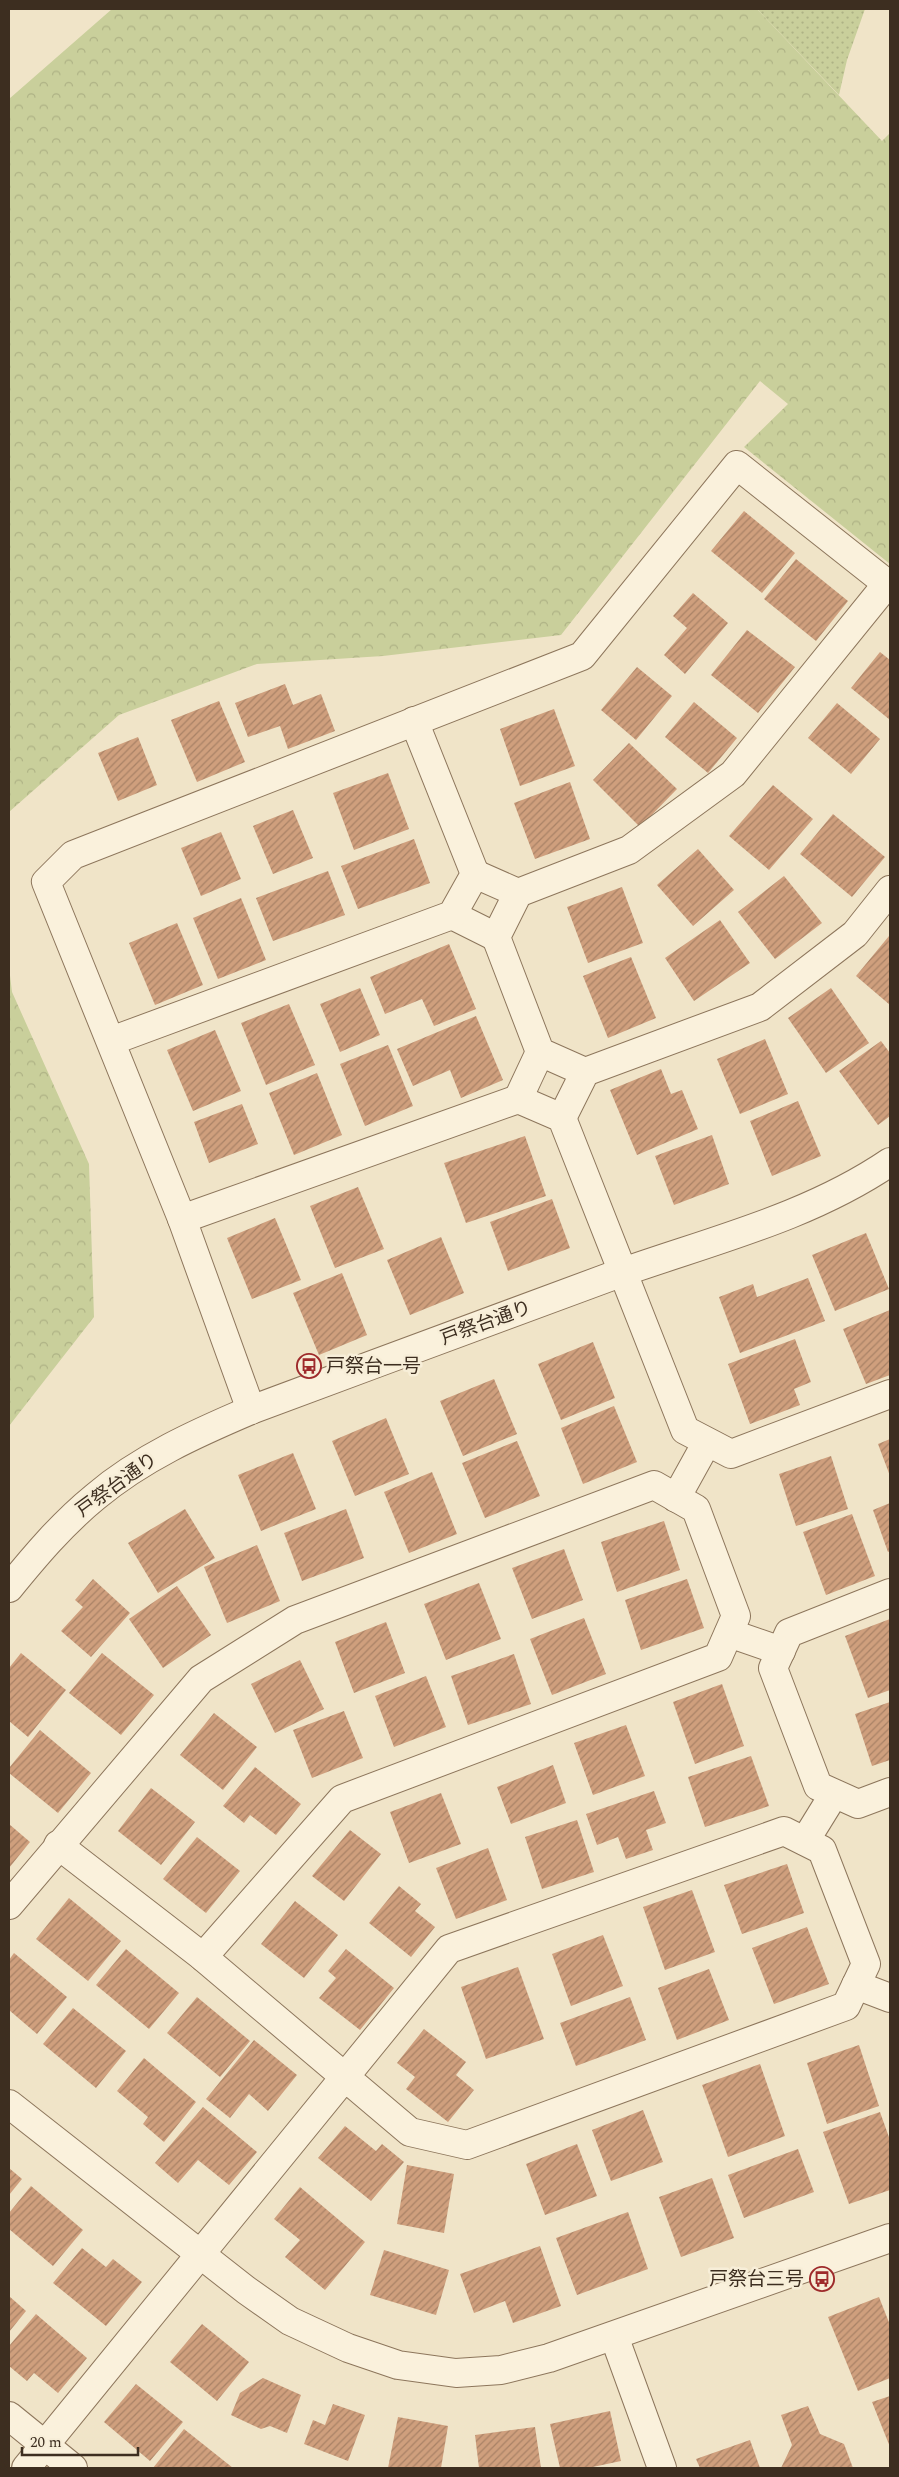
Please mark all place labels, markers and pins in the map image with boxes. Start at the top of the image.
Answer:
place label: 戸祭台一号 [326,1352,421,1381]
bus stop icon: 戸祭台一号 [296,1353,322,1379]
place label: 戸祭台三号 [709,2265,804,2294]
bus stop icon: 戸祭台三号 [809,2266,835,2292]

